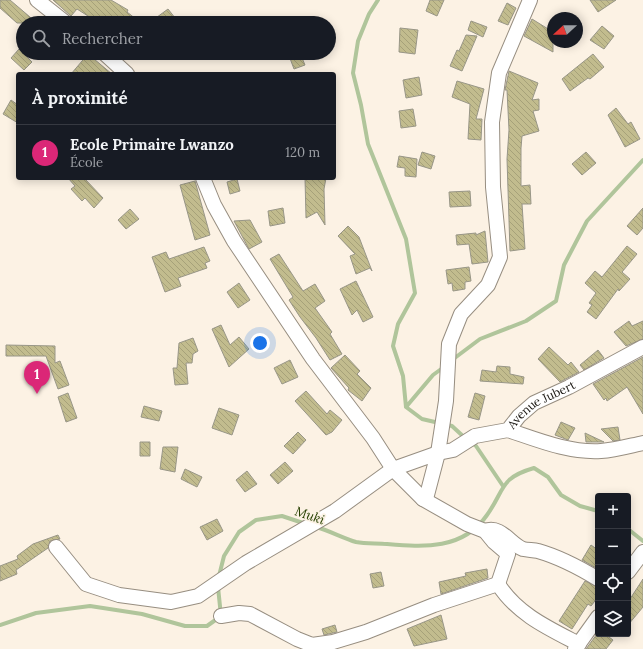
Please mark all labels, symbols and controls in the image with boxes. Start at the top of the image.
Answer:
north arrow [547,12,583,48]
search box [16,16,336,60]
icon: search [30,27,52,49]
text: Rechercher [62,29,142,48]
text: À proximité [32,87,128,109]
text: Ecole Primaire Lwanzo [70,135,234,154]
text: 1 [42,144,48,161]
text: 120 m [285,144,320,161]
text: École [70,154,103,171]
your location [250,333,270,353]
pin: 1 [24,361,50,394]
street label: Avenue Jubert [503,377,578,433]
map controls [595,493,631,637]
button: + [595,493,631,529]
water label: Muki [293,502,328,529]
button: − [595,529,631,565]
button: locate [595,565,631,601]
button: layers [595,601,631,637]

